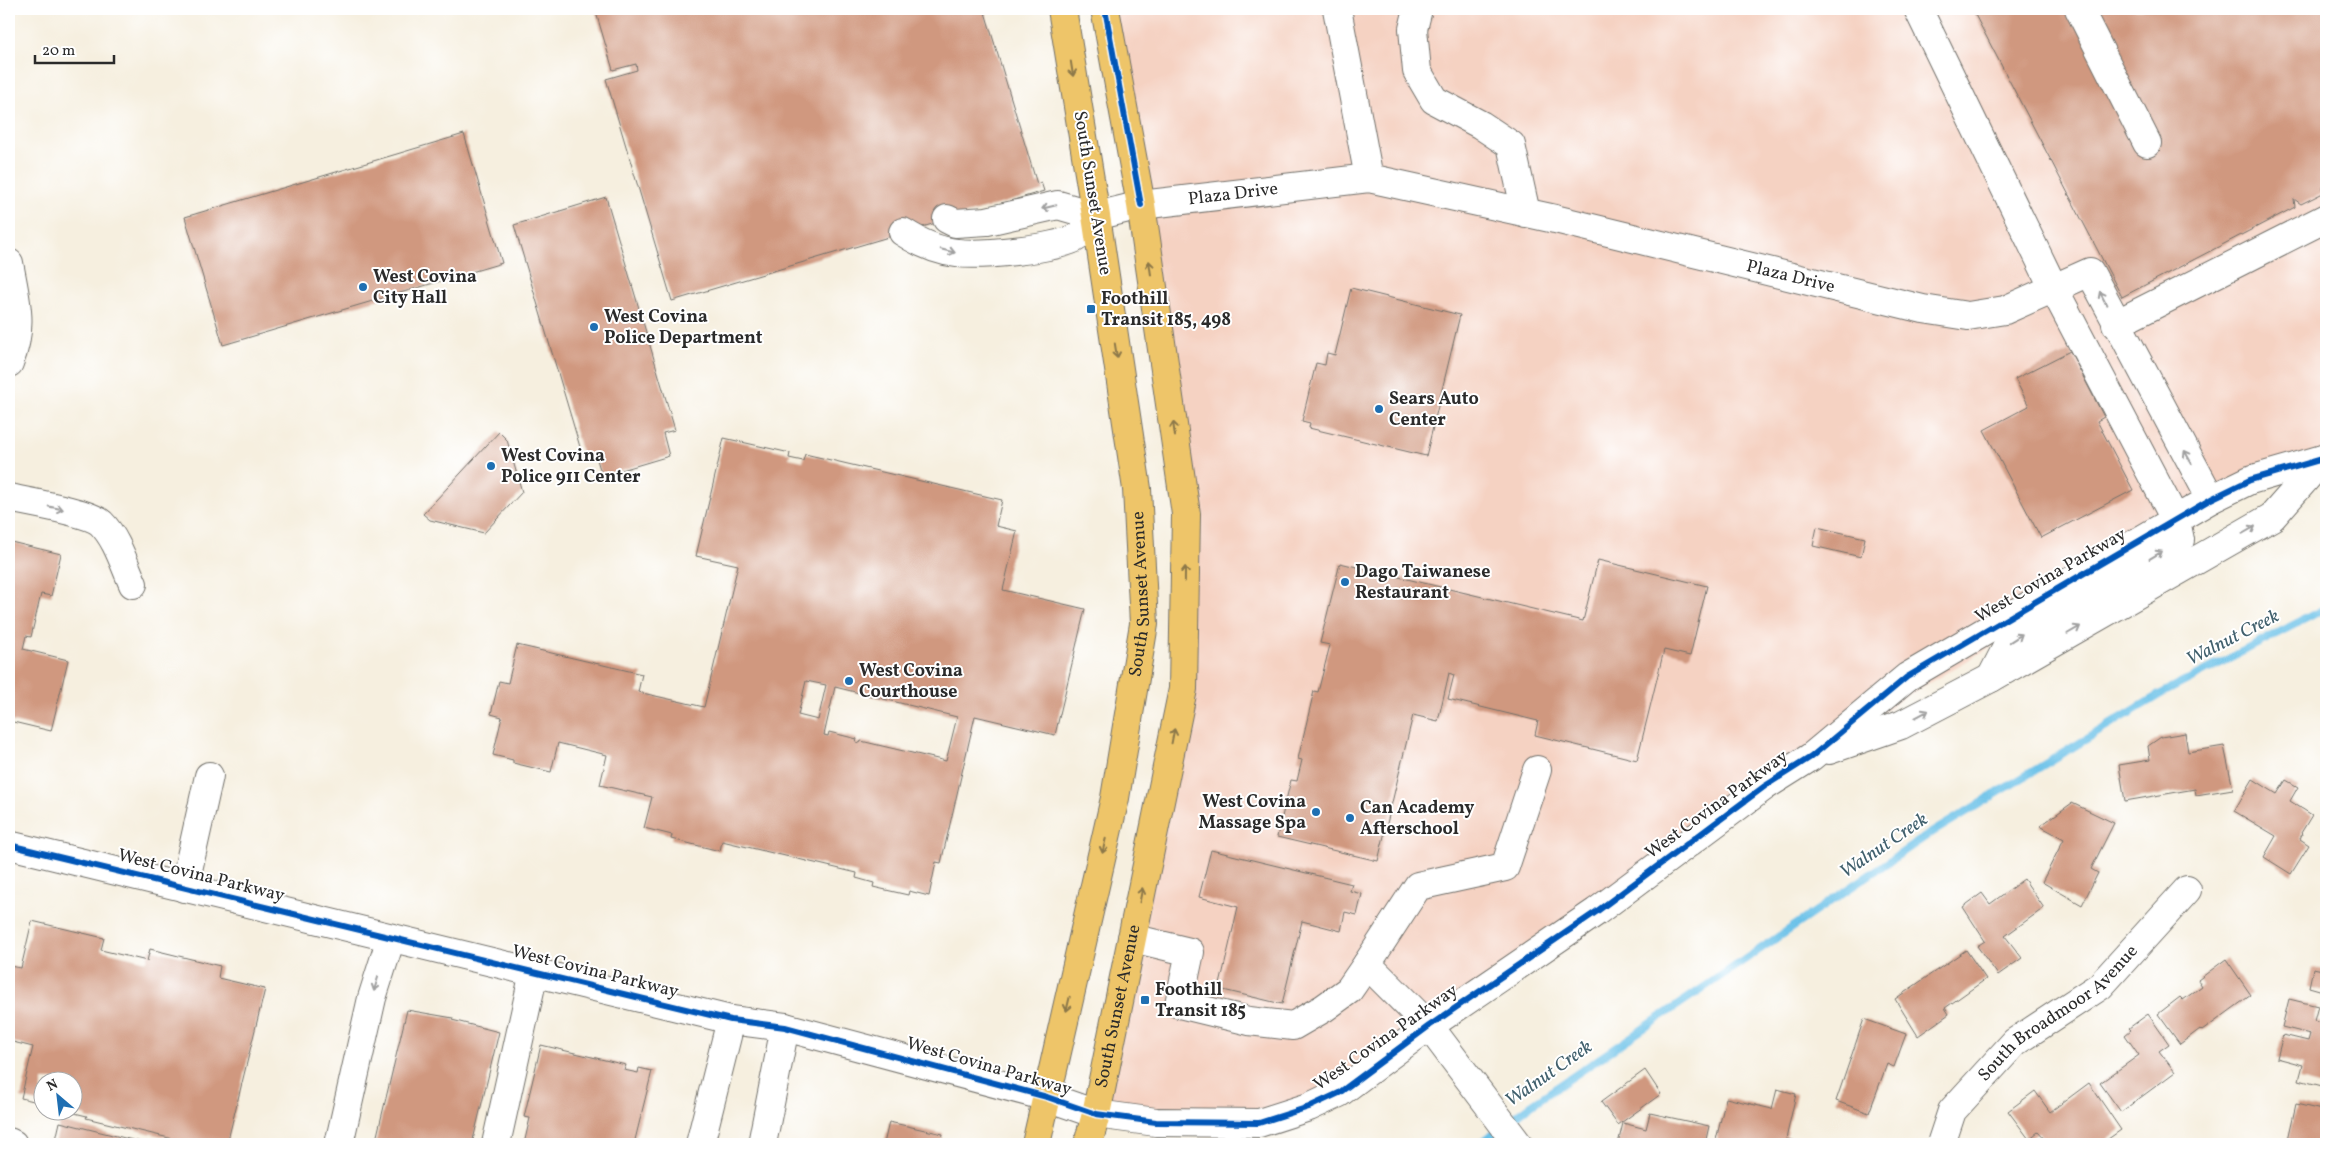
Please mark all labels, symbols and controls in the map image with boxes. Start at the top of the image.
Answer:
scale bar [35,32,114,64]
text: 20 m [42,41,75,62]
one-way arrow [1067,61,1077,77]
street label: South Sunset Avenue [1067,109,1117,277]
street label: Plaza Drive [1187,176,1279,212]
one-way arrow [1042,203,1058,212]
one-way arrow [939,247,955,256]
street label: Plaza Drive [1744,254,1838,300]
one-way arrow [1145,260,1155,276]
place label: West Covina City Hall [373,265,477,311]
marker: West Covina City Hall [357,281,369,293]
place label: Foothill Transit 185, 498 [1101,287,1231,333]
one-way arrow [2098,291,2107,306]
marker: Foothill Transit 185, 498 [1085,303,1097,315]
place label: West Covina Police Department [604,305,763,351]
marker: West Covina Police Department [588,321,600,333]
one-way arrow [1112,342,1122,358]
place label: Sears Auto Center [1389,387,1479,433]
marker: Sears Auto Center [1373,403,1385,415]
one-way arrow [1169,421,1179,437]
place label: West Covina Police 911 Center [501,444,641,490]
one-way arrow [2183,449,2193,464]
marker: West Covina Police 911 Center [485,460,497,472]
one-way arrow [48,504,64,513]
street label: South Sunset Avenue [1123,511,1157,679]
street label: West Covina Parkway [1971,522,2132,630]
one-way arrow [2241,525,2255,535]
one-way arrow [2148,549,2162,559]
place label: Dago Taiwanese Restaurant [1355,560,1490,606]
one-way arrow [1180,566,1190,582]
marker: Dago Taiwanese Restaurant [1339,576,1351,588]
water label: Walnut Creek [2182,603,2284,673]
one-way arrow [2066,625,2081,634]
one-way arrow [2009,633,2023,643]
place label: West Covina Courthouse [859,659,963,705]
marker: West Covina Courthouse [843,675,855,687]
one-way arrow [1914,709,1929,719]
one-way arrow [1169,728,1178,744]
street label: West Covina Parkway [1640,744,1794,865]
place label: West Covina Massage Spa [1198,790,1306,836]
place label: Can Academy Afterschool [1360,796,1474,842]
marker: West Covina Massage Spa [1310,806,1322,818]
water label: Walnut Creek [1835,807,1933,885]
marker: Can Academy Afterschool [1344,812,1356,824]
one-way arrow [1099,837,1108,853]
street label: West Covina Parkway [115,843,287,909]
one-way arrow [1137,887,1146,903]
street label: South Sunset Avenue [1089,922,1147,1090]
street label: West Covina Parkway [509,939,681,1005]
street label: South Broadmoor Avenue [1972,939,2144,1087]
one-way arrow [371,976,381,992]
place label: Foothill Transit 185 [1155,978,1246,1024]
street label: West Covina Parkway [1309,979,1463,1097]
marker: Foothill Transit 185 [1139,994,1151,1006]
one-way arrow [1063,996,1072,1012]
street label: West Covina Parkway [903,1031,1075,1103]
water label: Walnut Creek [1500,1034,1598,1114]
north arrow [32,1070,82,1120]
text: N [44,1075,62,1097]

